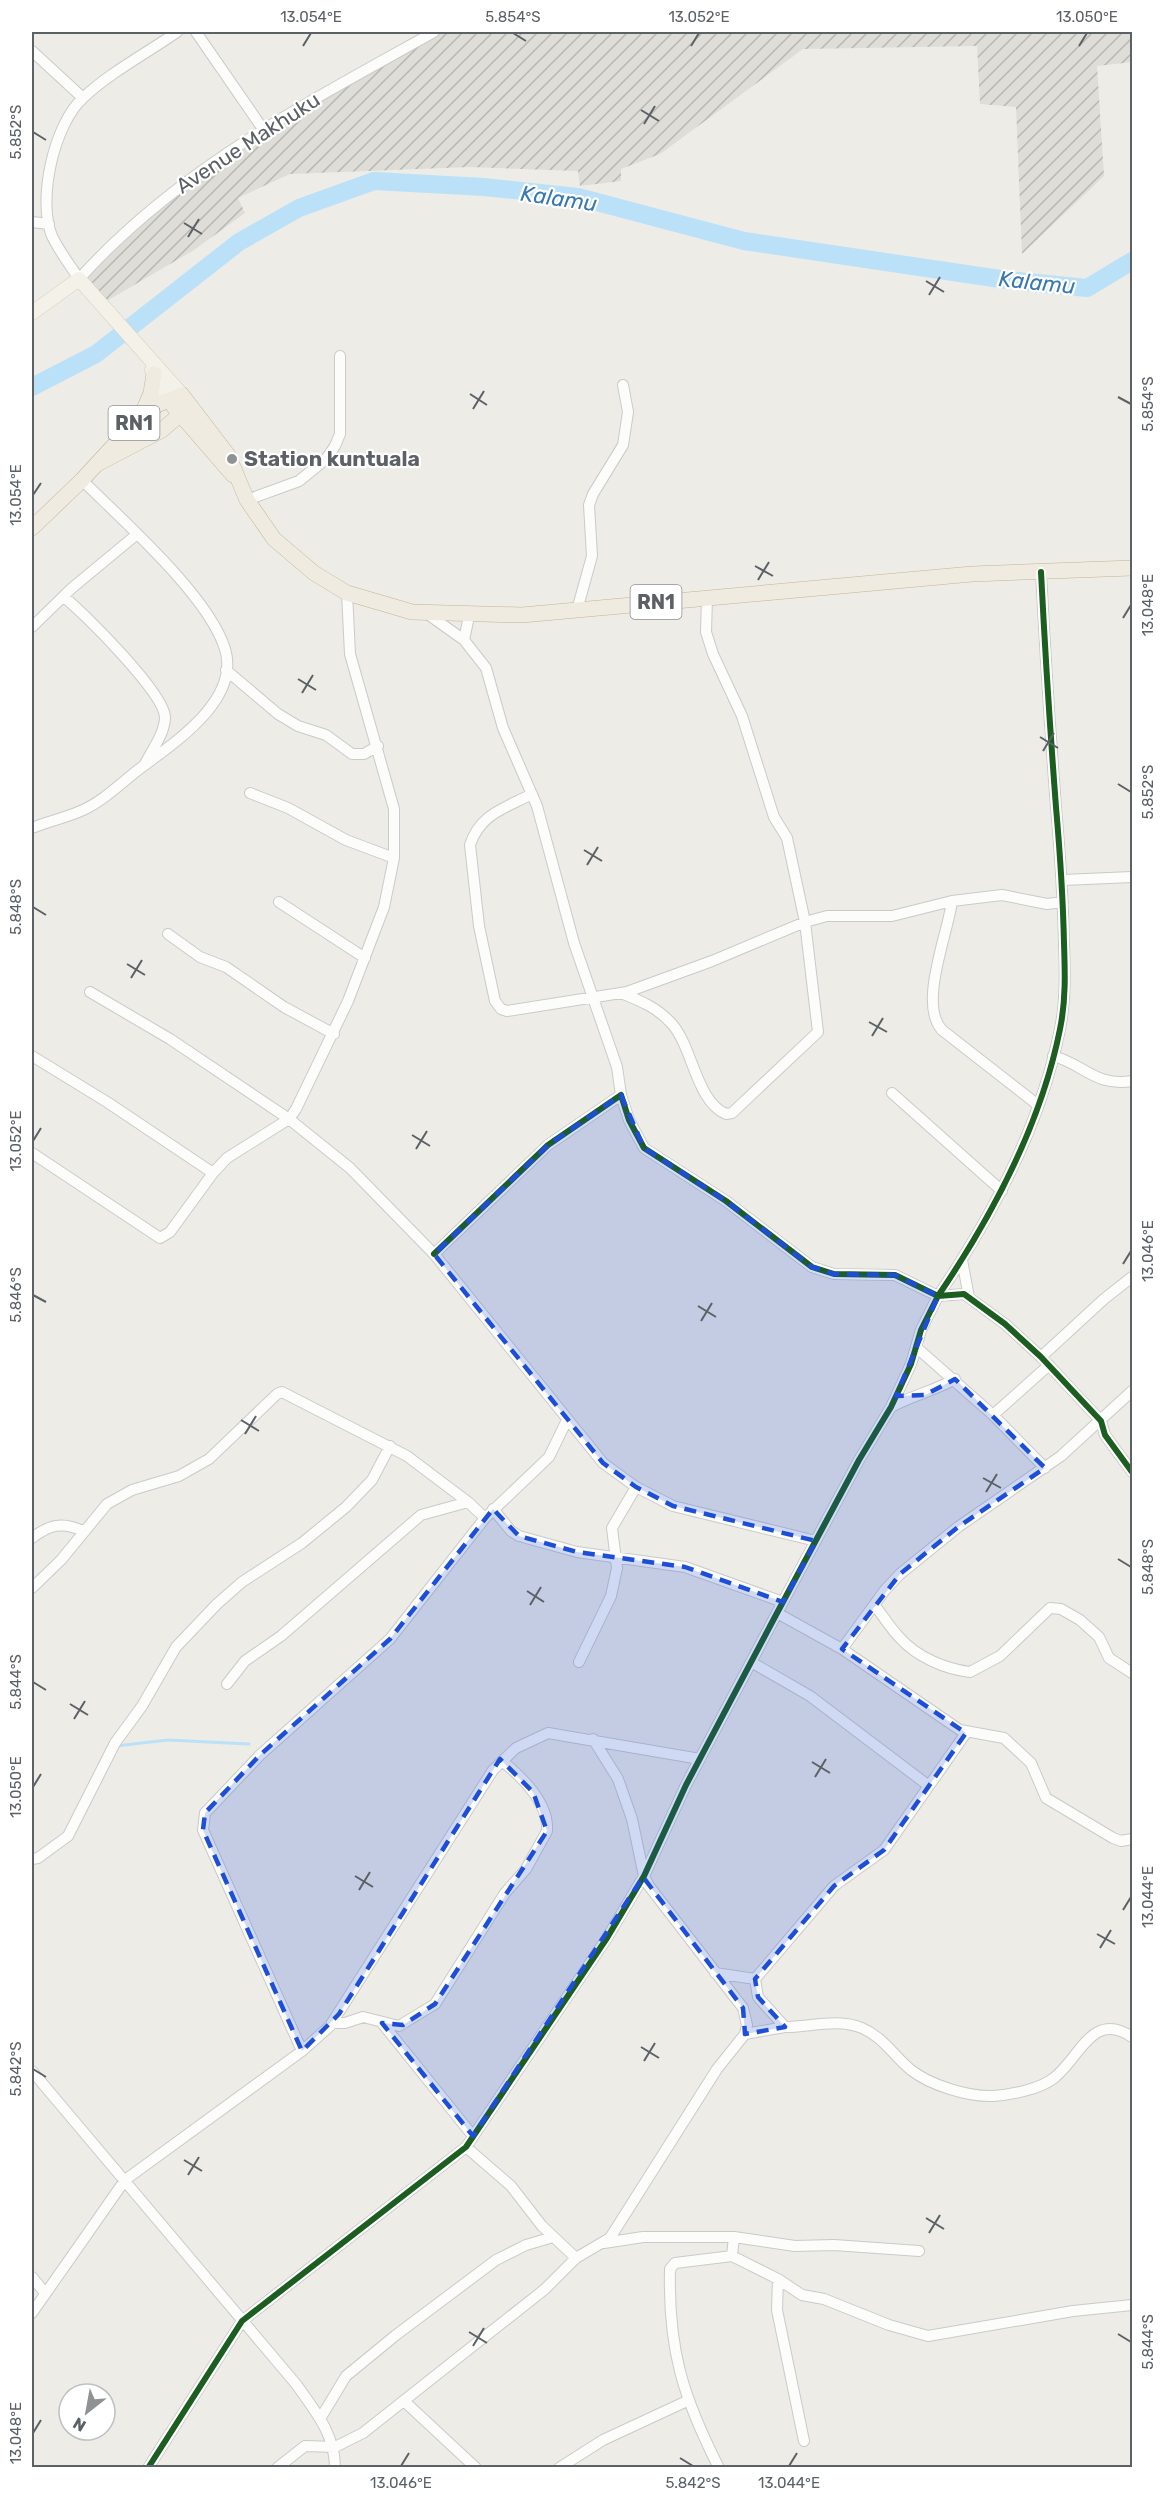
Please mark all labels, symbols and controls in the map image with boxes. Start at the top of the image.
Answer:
text: 13.054°E [280,8,342,26]
text: 5.854°S [485,8,541,26]
text: 13.052°E [668,8,730,26]
text: 13.050°E [1056,8,1118,26]
street label: Avenue Makhuku [171,87,324,198]
text: 5.852°S [7,105,25,159]
water label: Kalamu [519,180,599,217]
water label: Kalamu [997,265,1077,300]
text: 5.854°S [1139,376,1157,432]
road number: RN1 [108,406,160,440]
place label: Station kuntuala [244,446,420,471]
marker: Station kuntuala [225,452,239,466]
text: 13.054°E [7,464,25,526]
text: 13.048°E [1139,574,1157,636]
road number: RN1 [630,585,682,619]
text: 5.852°S [1139,765,1157,819]
text: 5.848°S [7,879,25,935]
text: 13.052°E [7,1110,25,1172]
text: 13.046°E [1139,1220,1157,1282]
text: 5.846°S [7,1267,25,1323]
text: 5.848°S [1139,1539,1157,1595]
text: 5.844°S [7,1654,25,1710]
text: 13.050°E [7,1756,25,1818]
text: 13.044°E [1139,1866,1157,1928]
text: 5.842°S [7,2041,25,2097]
text: 5.844°S [1139,2314,1157,2370]
north arrow [57,2382,117,2442]
text: 13.048°E [7,2402,25,2464]
text: N [70,2413,89,2436]
text: 13.046°E [370,2474,432,2492]
text: 5.842°S [665,2474,721,2492]
text: 13.044°E [758,2474,820,2492]

